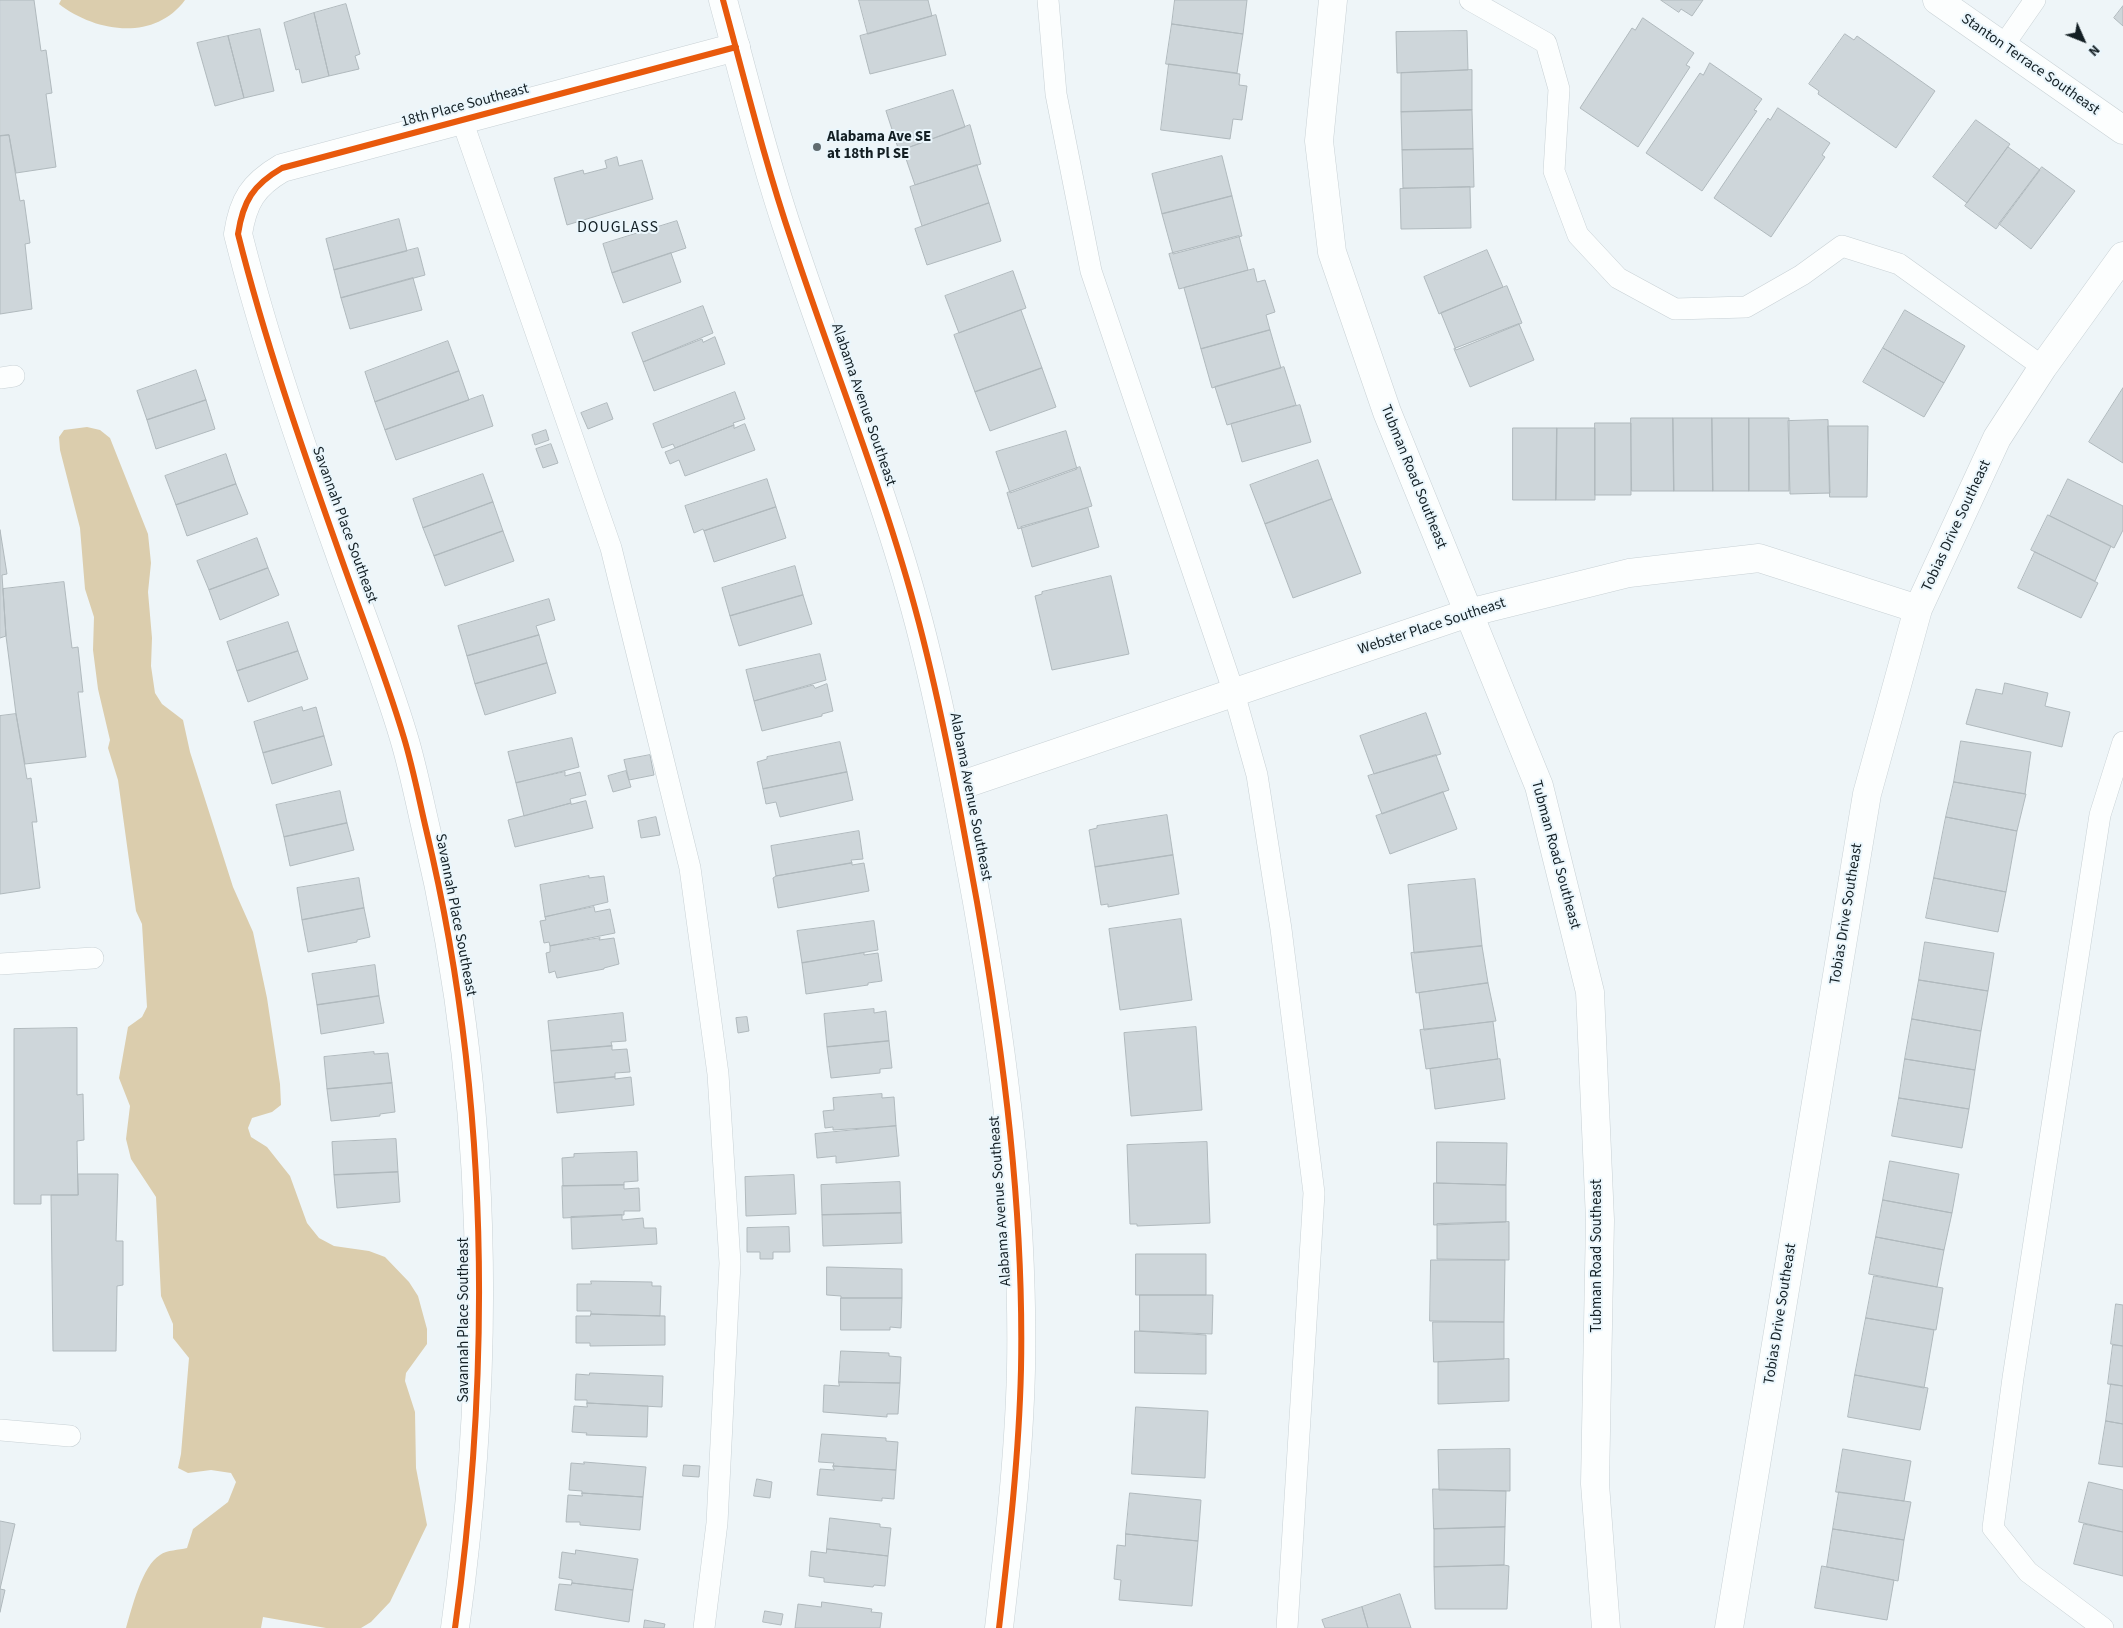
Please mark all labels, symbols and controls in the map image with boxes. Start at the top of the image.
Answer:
street label: Stanton Terrace Southeast [1957,10,2103,120]
north arrow [2058,15,2108,65]
text: N [2083,40,2104,61]
street label: 18th Place Southeast [399,80,531,132]
place label: Alabama Ave SE at 18th Pl SE [827,129,931,164]
marker: Alabama Ave SE at 18th Pl SE [811,141,823,153]
district label: DOUGLASS [576,218,660,238]
street label: Alabama Avenue Southeast [827,321,899,489]
street label: Tubman Road Southeast [1376,402,1450,552]
street label: Savannah Place Southeast [307,444,381,606]
street label: Tobias Drive Southeast [1919,457,1995,595]
street label: Webster Place Southeast [1356,595,1508,659]
street label: Alabama Avenue Southeast [945,711,995,883]
street label: Tubman Road Southeast [1526,779,1584,931]
street label: Savannah Place Southeast [430,832,480,998]
street label: Tobias Drive Southeast [1827,842,1867,986]
street label: Alabama Avenue Southeast [986,1115,1016,1287]
street label: Tubman Road Southeast [1589,1179,1607,1333]
street label: Savannah Place Southeast [456,1237,474,1403]
street label: Tobias Drive Southeast [1761,1242,1801,1386]

